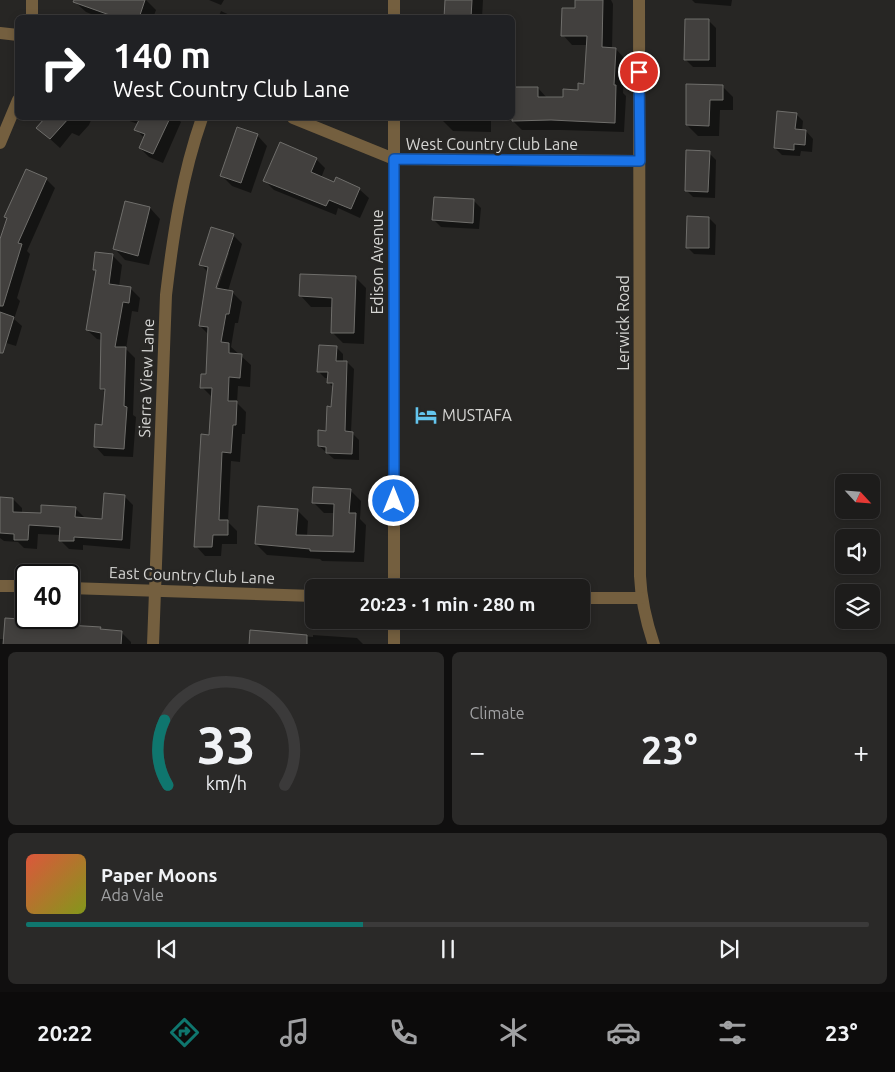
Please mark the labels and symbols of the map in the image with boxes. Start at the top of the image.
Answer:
pin [618,51,660,93]
street label: West Country Club Lane [406,135,578,153]
street label: Edison Avenue [368,209,386,315]
street label: Lerwick Road [614,275,632,371]
street label: Sierra View Lane [135,318,157,438]
hotel icon: MUSTAFA [413,402,439,428]
place label: MUSTAFA [442,406,512,424]
position arrow [367,474,419,526]
north arrow [835,474,880,519]
street label: East Country Club Lane [109,563,275,587]
speed limit sign: 40 [15,564,80,629]

